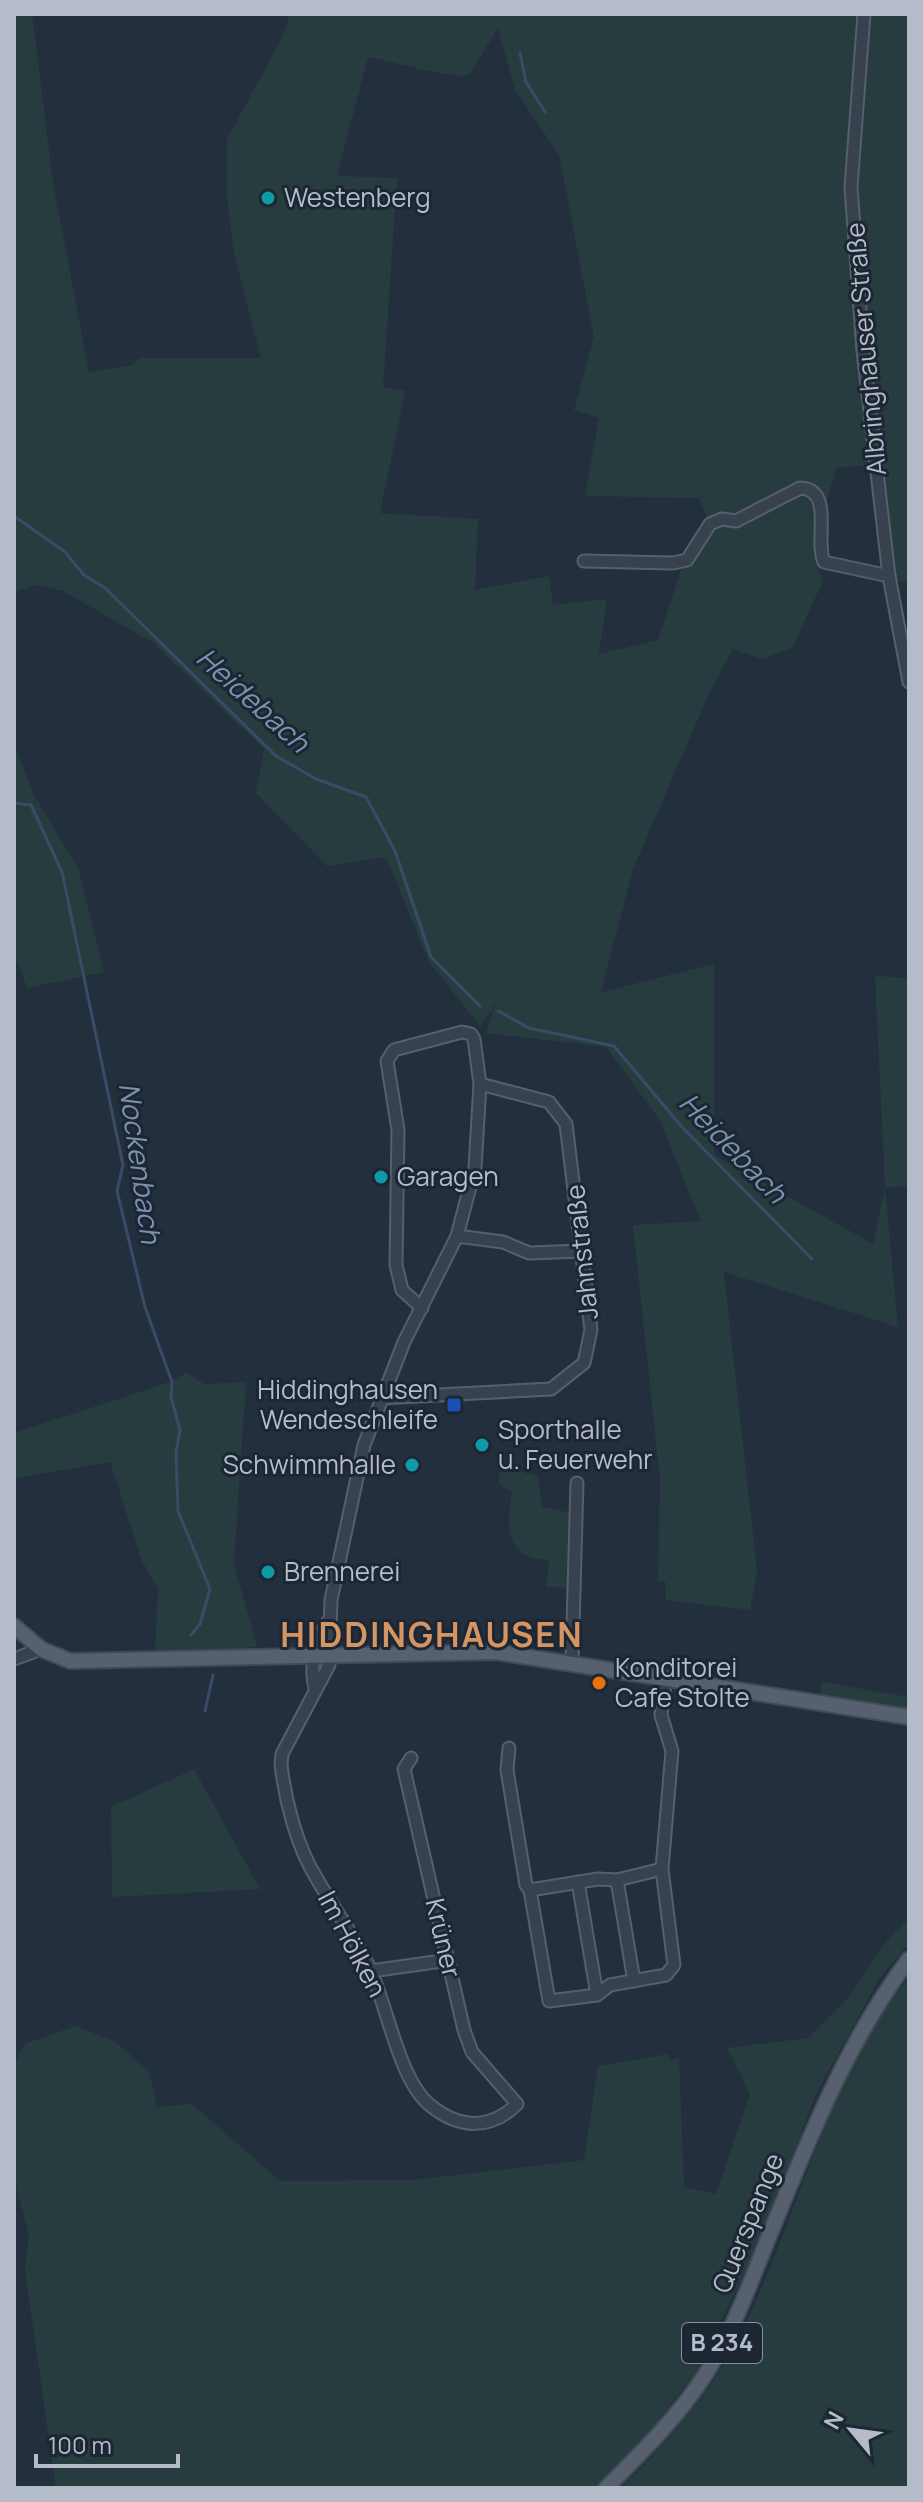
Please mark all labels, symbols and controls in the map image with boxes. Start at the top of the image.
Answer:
place label: Westenberg [284,179,431,215]
marker: Westenberg [259,189,277,207]
street label: Albringhauser Straße [836,221,894,477]
water label: Heidebach [189,639,319,761]
water label: Nockenbach [111,1080,171,1247]
water label: Heidebach [672,1084,797,1212]
place label: Garagen [397,1158,499,1194]
marker: Garagen [372,1168,390,1186]
street label: Jahnstraße [556,1183,606,1321]
place label: Hiddinghausen Wendeschleife [257,1371,438,1437]
marker: Hiddinghausen Wendeschleife [445,1396,463,1414]
place label: Sporthalle u. Feuerwehr [498,1411,653,1477]
marker: Sporthalle u. Feuerwehr [473,1436,491,1454]
place label: Schwimmhalle [223,1446,396,1482]
marker: Schwimmhalle [403,1456,421,1474]
place label: Brennerei [284,1553,400,1589]
marker: Brennerei [259,1563,277,1581]
district label: HIDDINGHAUSEN [280,1611,584,1657]
place label: Konditorei Cafe Stolte [615,1649,750,1715]
marker: Konditorei Cafe Stolte [590,1674,608,1692]
street label: Im Hölken [310,1884,396,2003]
street label: Krüner [417,1895,471,1981]
street label: Querspange [703,2147,791,2298]
road number: B 234 [682,2323,762,2363]
north arrow [811,2390,891,2470]
text: N [817,2406,850,2434]
scale bar [36,2418,178,2468]
text: 100 m [48,2428,112,2461]

